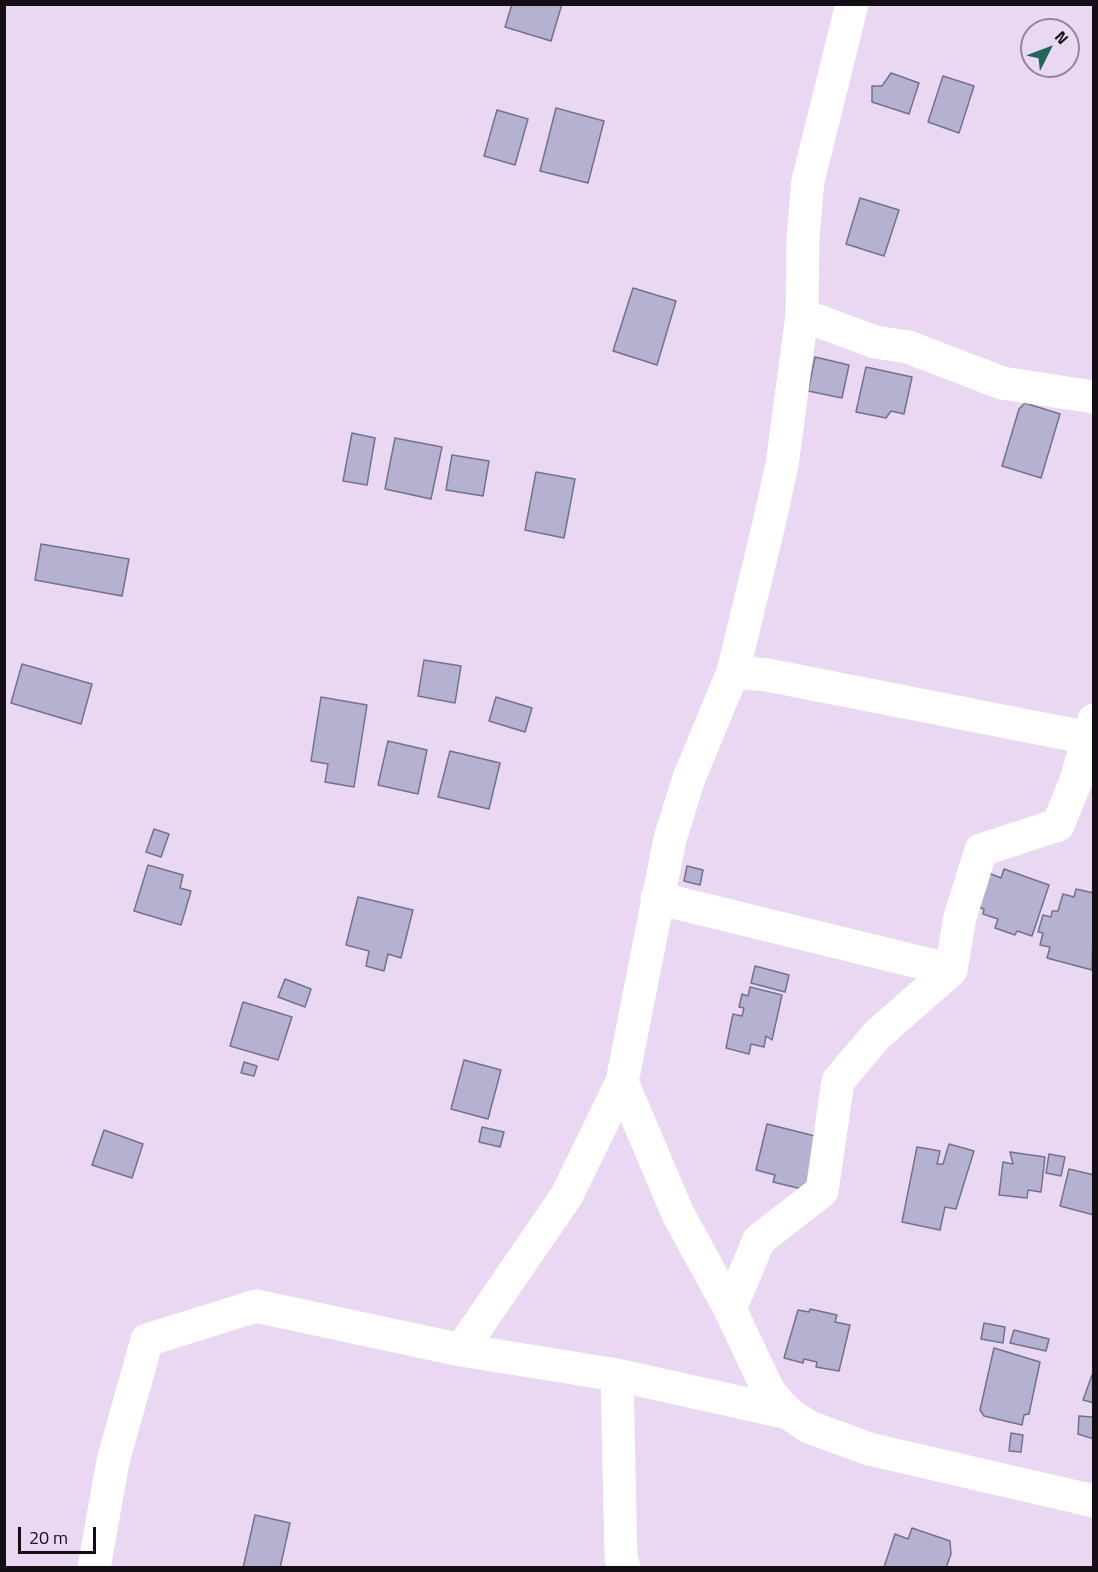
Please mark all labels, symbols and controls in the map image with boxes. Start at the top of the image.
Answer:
north arrow [1020,18,1080,78]
text: N [1049,25,1075,49]
scale bar [21,1515,99,1553]
text: 20 m [29,1524,68,1551]

